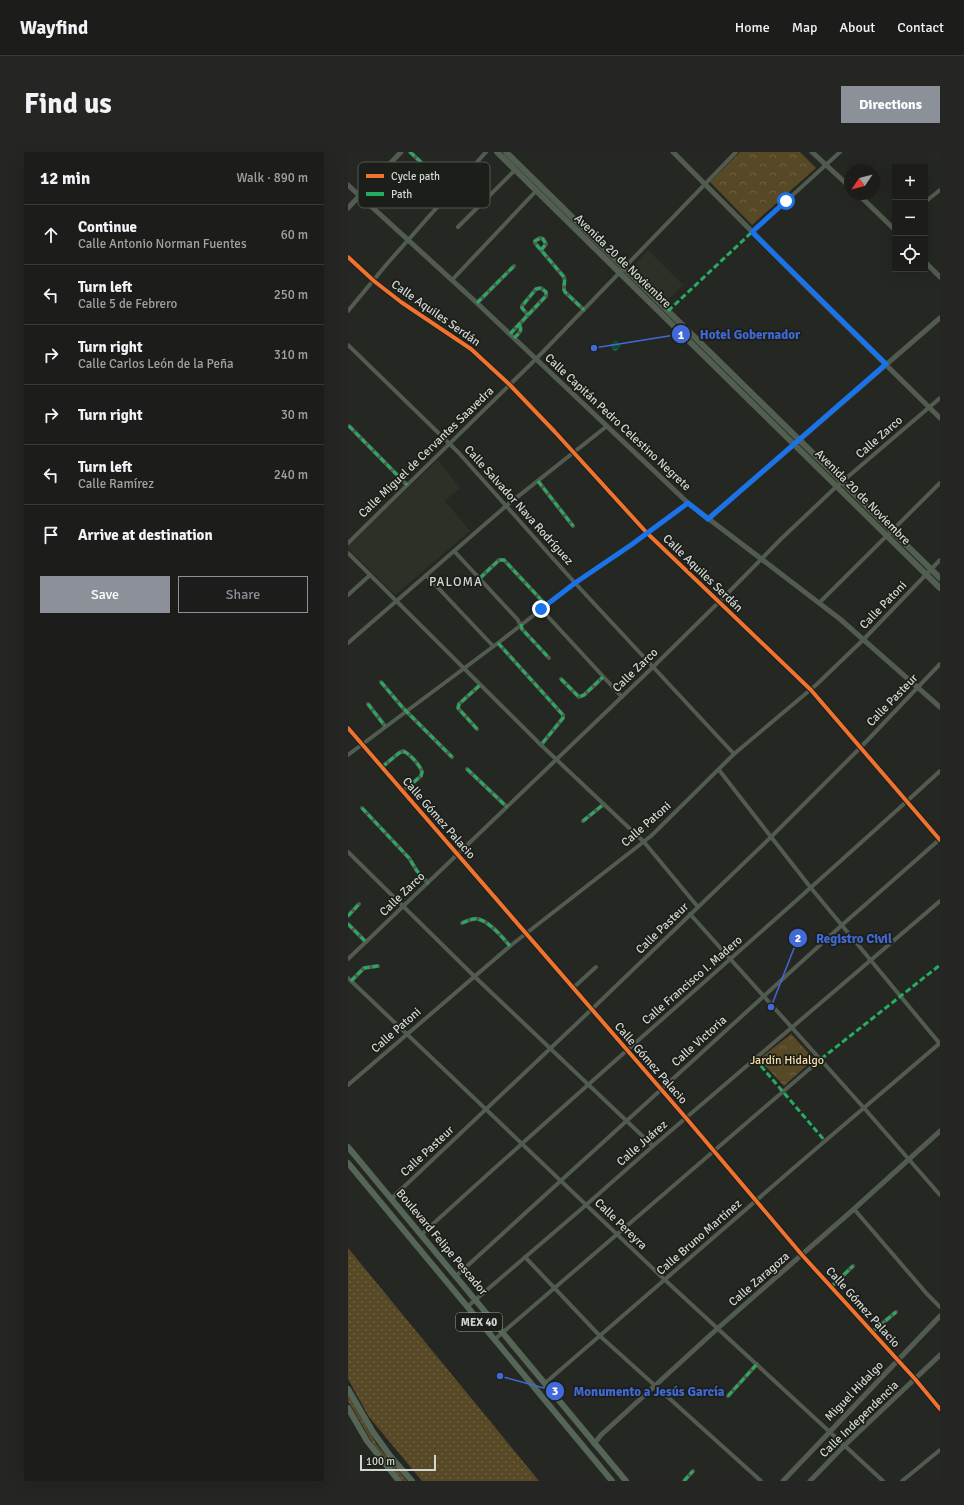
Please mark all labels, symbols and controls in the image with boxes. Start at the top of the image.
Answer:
text: Wayfind [20,16,88,40]
text: Home [735,19,770,36]
text: Map [792,19,817,36]
text: About [839,19,875,36]
text: Contact [897,19,944,36]
button: Directions [841,86,940,123]
text: Find us [24,87,112,121]
legend [358,162,490,208]
north arrow [844,164,880,200]
map controls [892,164,928,272]
button: + [892,164,928,200]
text: 12 min [40,168,90,189]
text: Walk · 890 m [237,170,308,186]
text: Cycle path [391,170,440,183]
text: Path [391,188,412,201]
route start [777,192,795,210]
button: − [892,200,928,236]
street label: Avenida 20 de Noviembre [571,211,674,312]
text: Continue [78,218,137,236]
icon: ahead [40,224,62,246]
text: 60 m [281,227,308,243]
text: Calle Antonio Norman Fuentes [78,236,247,252]
button: locate [892,236,928,272]
street label: Calle Aquiles Serdán [388,277,483,350]
text: Turn left [78,278,132,296]
icon: left [40,284,62,306]
text: 250 m [274,287,308,303]
text: Calle 5 de Febrero [78,296,177,312]
callout: Hotel Gobernador [671,322,808,347]
text: Hotel Gobernador [700,327,801,343]
text: 1 [678,328,685,343]
text: Turn right [78,338,143,356]
icon: right [40,344,62,366]
text: 310 m [274,347,308,363]
street label: Calle Capitán Pedro Celestino Negrete [541,351,694,494]
text: Calle Carlos León de la Peña [78,356,234,372]
street label: Calle Miguel de Cervantes Saavedra [356,384,497,521]
icon: right [40,404,62,426]
text: Turn right [78,406,143,424]
text: 30 m [281,407,308,423]
street label: Calle Zarco [853,413,906,462]
street label: Calle Salvador Nava Rodríguez [461,442,576,568]
street label: Avenida 20 de Noviembre [812,446,914,548]
text: Turn left [78,458,132,476]
icon: left [40,464,62,486]
text: 240 m [274,467,308,483]
text: Calle Ramírez [78,476,154,492]
icon: arrive [40,524,62,546]
text: Arrive at destination [78,526,213,544]
street label: Calle Aquiles Serdán [660,531,746,615]
district label: PALOMA [429,574,483,590]
button: Save [40,576,170,613]
button: Share [178,576,308,613]
street label: Calle Patoni [857,578,910,633]
route end [532,600,550,618]
street label: Calle Zarco [610,645,661,696]
street label: Calle Pasteur [863,670,922,730]
street label: Calle Gómez Palacio [399,774,478,862]
street label: Calle Patoni [618,799,674,850]
street label: Calle Zarco [377,869,428,920]
street label: Calle Pasteur [633,899,692,957]
callout: Registro Civil [788,926,900,951]
text: 2 [795,931,801,946]
text: Registro Civil [816,931,892,947]
street label: Calle Francisco I. Madero [639,933,746,1028]
street label: Calle Patoni [368,1005,424,1056]
street label: Calle Victoria [669,1013,730,1070]
street label: Calle Gómez Palacio [611,1019,690,1107]
park label: Jardín Hidalgo [750,1053,824,1068]
street label: Calle Juárez [614,1117,671,1169]
street label: Calle Pasteur [397,1122,458,1180]
street label: Boulevard Felipe Pescador [393,1186,491,1299]
street label: Calle Pereyra [591,1196,650,1253]
street label: Calle Bruno Martínez [654,1196,745,1278]
street label: Calle Zaragoza [726,1249,793,1310]
street label: Calle Gómez Palacio [822,1264,903,1351]
road number: MEX 40 [456,1313,502,1331]
street label: Miguel Hidalgo [822,1358,887,1425]
street label: Calle Independencia [817,1378,902,1461]
callout: Monumento a Jesús García [545,1379,732,1404]
text: 3 [552,1384,558,1399]
text: Monumento a Jesús García [574,1384,725,1400]
scale bar [360,1453,436,1472]
text: 100 m [366,1455,395,1468]

